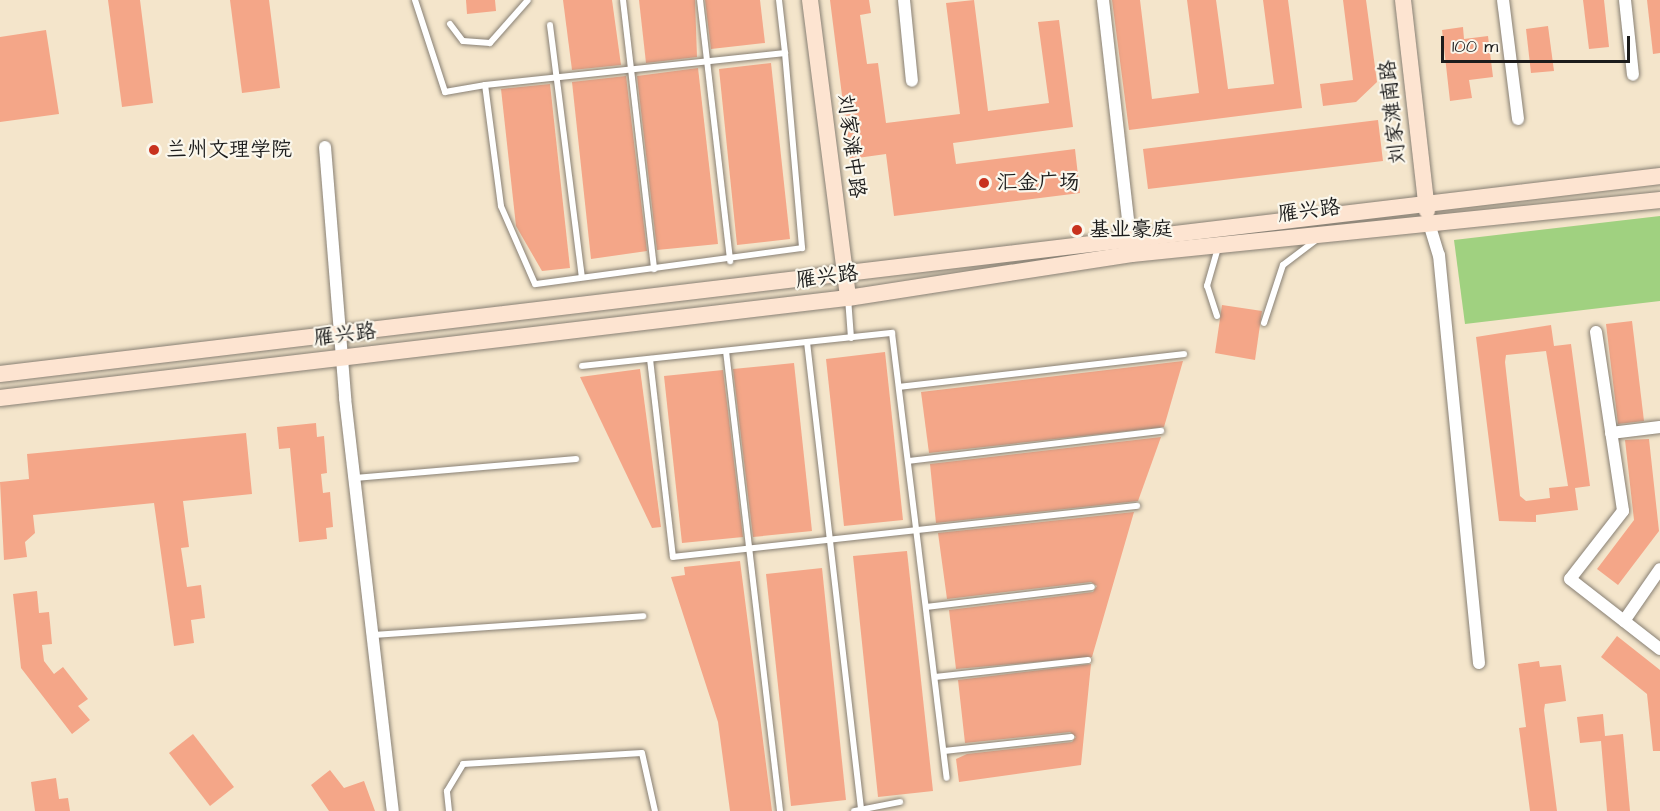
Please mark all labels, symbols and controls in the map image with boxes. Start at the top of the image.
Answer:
scale bar [1444,24,1633,62]
text: 100 m [1452,34,1498,59]
street label: 刘家滩南路 [1375,58,1411,166]
street label: 刘家滩中路 [832,92,870,200]
place label: 兰州文理学院 [166,137,292,163]
marker: 兰州文理学院 [147,143,161,157]
place label: 汇金广场 [996,170,1080,196]
marker: 汇金广场 [977,176,991,190]
street label: 雁兴路 [1276,195,1342,227]
place label: 基业豪庭 [1089,217,1173,243]
marker: 基业豪庭 [1070,223,1084,237]
street label: 雁兴路 [794,261,860,293]
street label: 雁兴路 [312,319,378,351]

